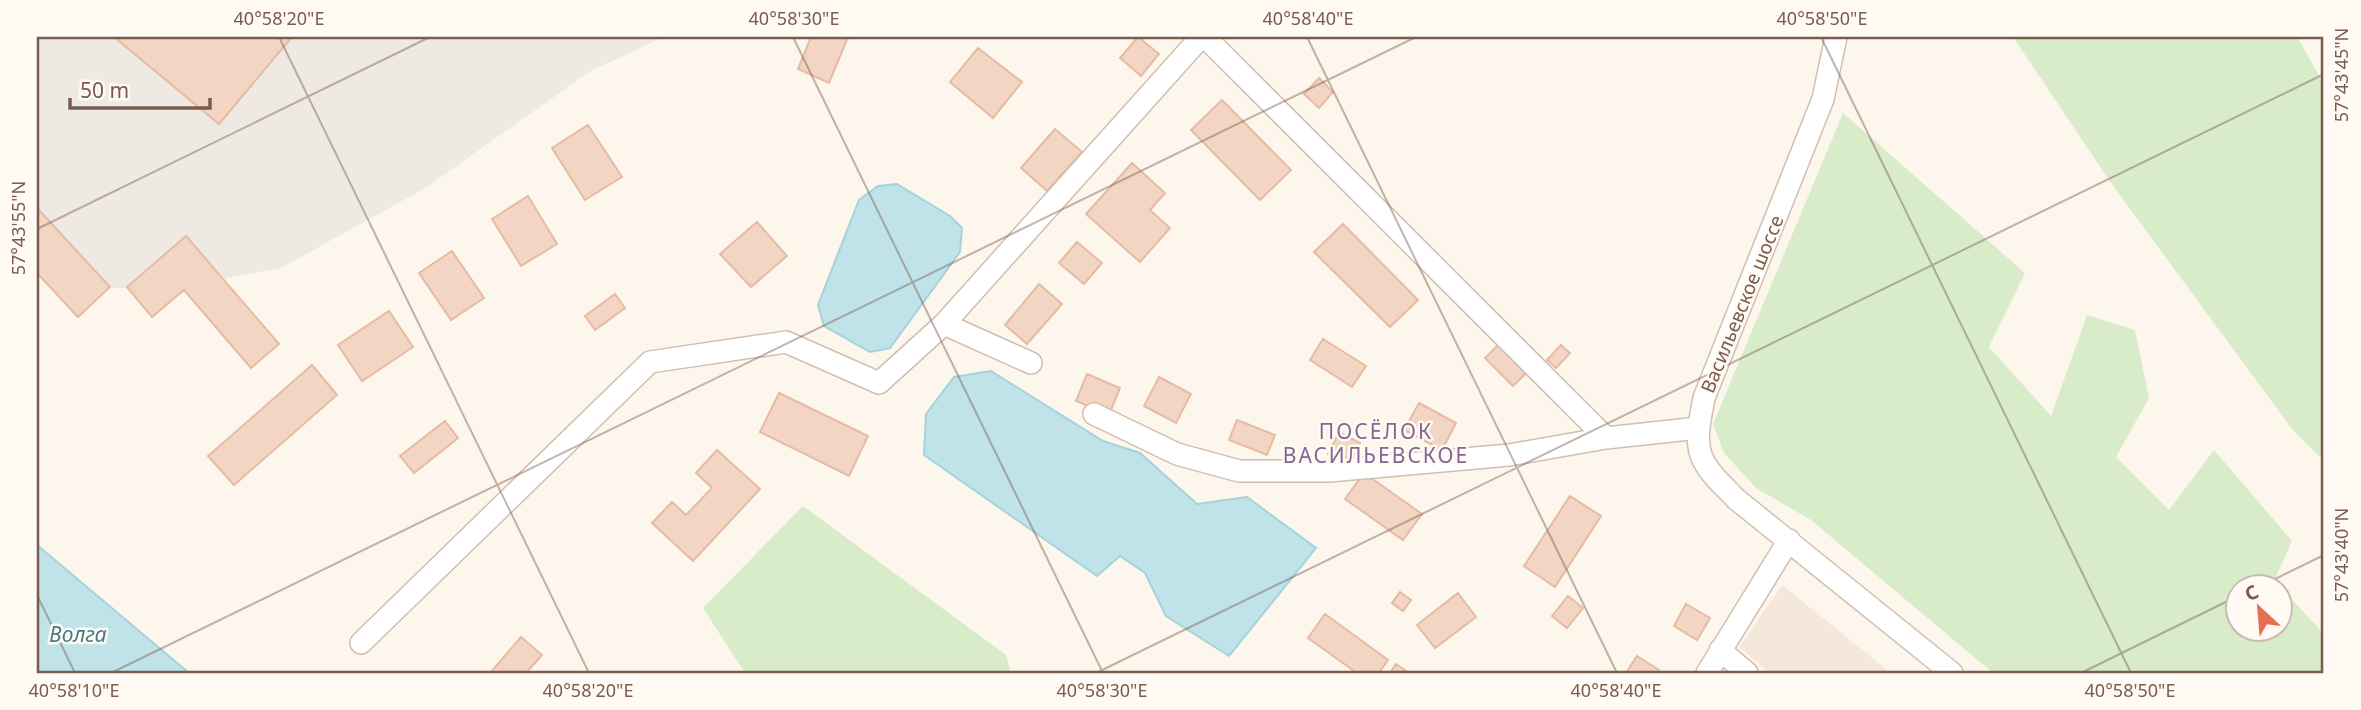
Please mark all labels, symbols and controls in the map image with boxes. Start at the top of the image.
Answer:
text: 40°58'20"E [234,6,324,30]
text: 40°58'30"E [749,6,839,30]
text: 40°58'40"E [1263,6,1353,30]
text: 40°58'50"E [1777,6,1867,30]
text: 57°43'45"N [2329,28,2353,122]
scale bar [70,66,210,110]
text: 50 m [80,76,129,104]
text: 57°43'55"N [6,181,30,275]
street label: Васильевское шоссе [1694,211,1790,397]
district label: ПОСЁЛОК ВАСИЛЬЕВСКОЕ [1283,417,1469,469]
text: 57°43'40"N [2329,508,2353,602]
north arrow [2224,574,2294,644]
text: С [2240,578,2263,607]
water label: Волга [49,620,107,648]
text: 40°58'10"E [29,678,119,702]
text: 40°58'20"E [543,678,633,702]
text: 40°58'30"E [1057,678,1147,702]
text: 40°58'40"E [1571,678,1661,702]
text: 40°58'50"E [2085,678,2175,702]

